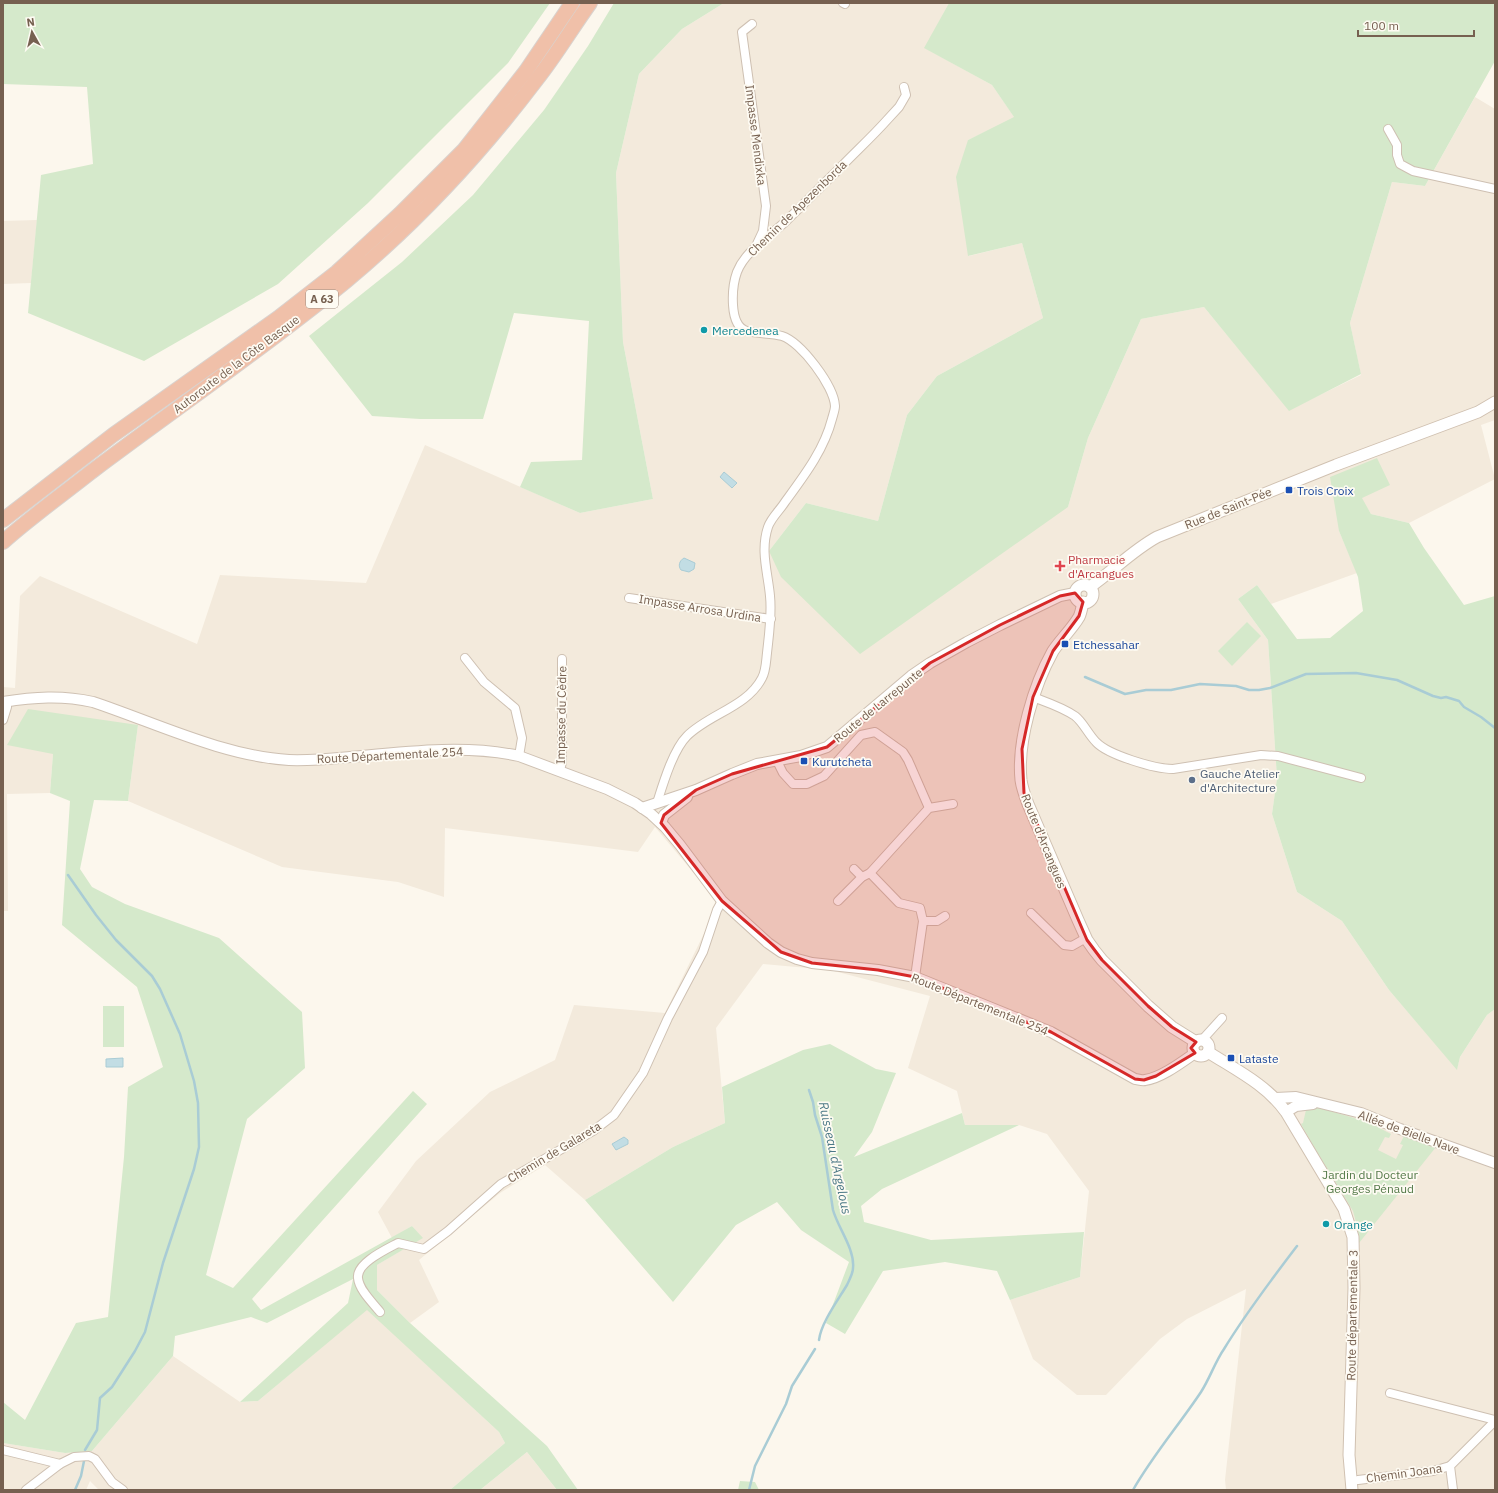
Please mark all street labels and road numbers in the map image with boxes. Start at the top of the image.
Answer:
street label: Impasse Mendixka [742,84,770,187]
street label: Chemin de Apezenborda [744,156,850,259]
road number: A 63 [306,290,338,308]
street label: Autoroute de la Côte Basque [170,311,302,416]
street label: Rue de Saint-Pée [1182,484,1274,532]
street label: Impasse Arrosa Urdina [638,591,763,625]
street label: Route de Larrepunte [831,664,926,745]
street label: Impasse du Cèdre [553,665,569,764]
street label: Route Départementale 254 [316,744,464,766]
street label: Route d'Arcangues [1018,791,1070,891]
street label: Route Départementale 254 [909,970,1051,1038]
street label: Allée de Bielle Nave [1356,1107,1462,1157]
street label: Chemin de Galareta [505,1118,604,1186]
street label: Route départementale 3 [1343,1249,1361,1381]
street label: Chemin Joana [1365,1460,1443,1486]

